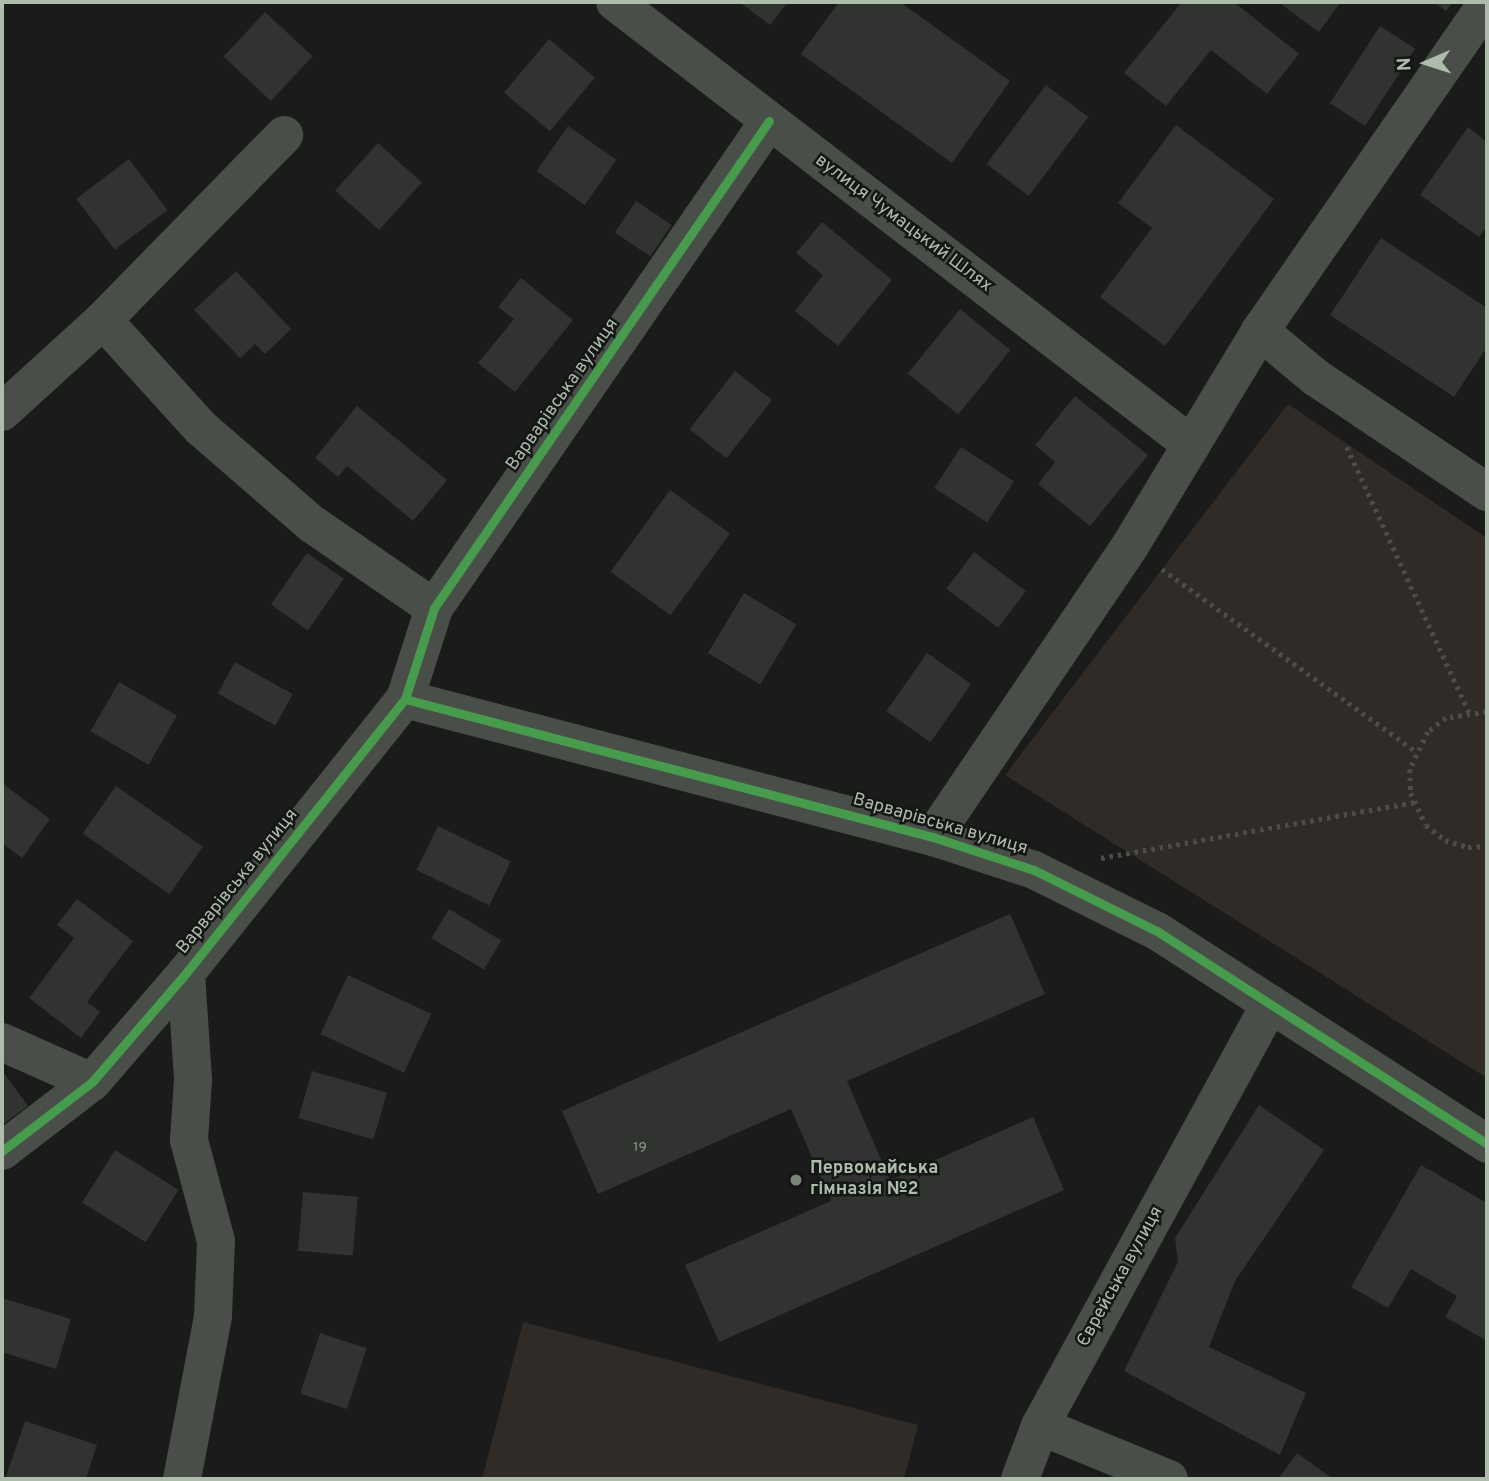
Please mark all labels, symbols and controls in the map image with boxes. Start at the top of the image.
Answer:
north arrow [1391,28,1461,98]
text: N [1393,57,1417,72]
street label: вулиця Чумацький Шлях [810,150,996,298]
street label: Варварівська вулиця [502,315,624,475]
street label: Варварівська вулиця [850,790,1030,860]
street label: Варварівська вулиця [173,805,303,959]
house number: 19 [633,1140,647,1156]
place label: Первомайська гімназія №2 [810,1159,938,1202]
marker: Первомайська гімназія №2 [788,1172,804,1188]
street label: Єврейська вулиця [1074,1203,1168,1351]

